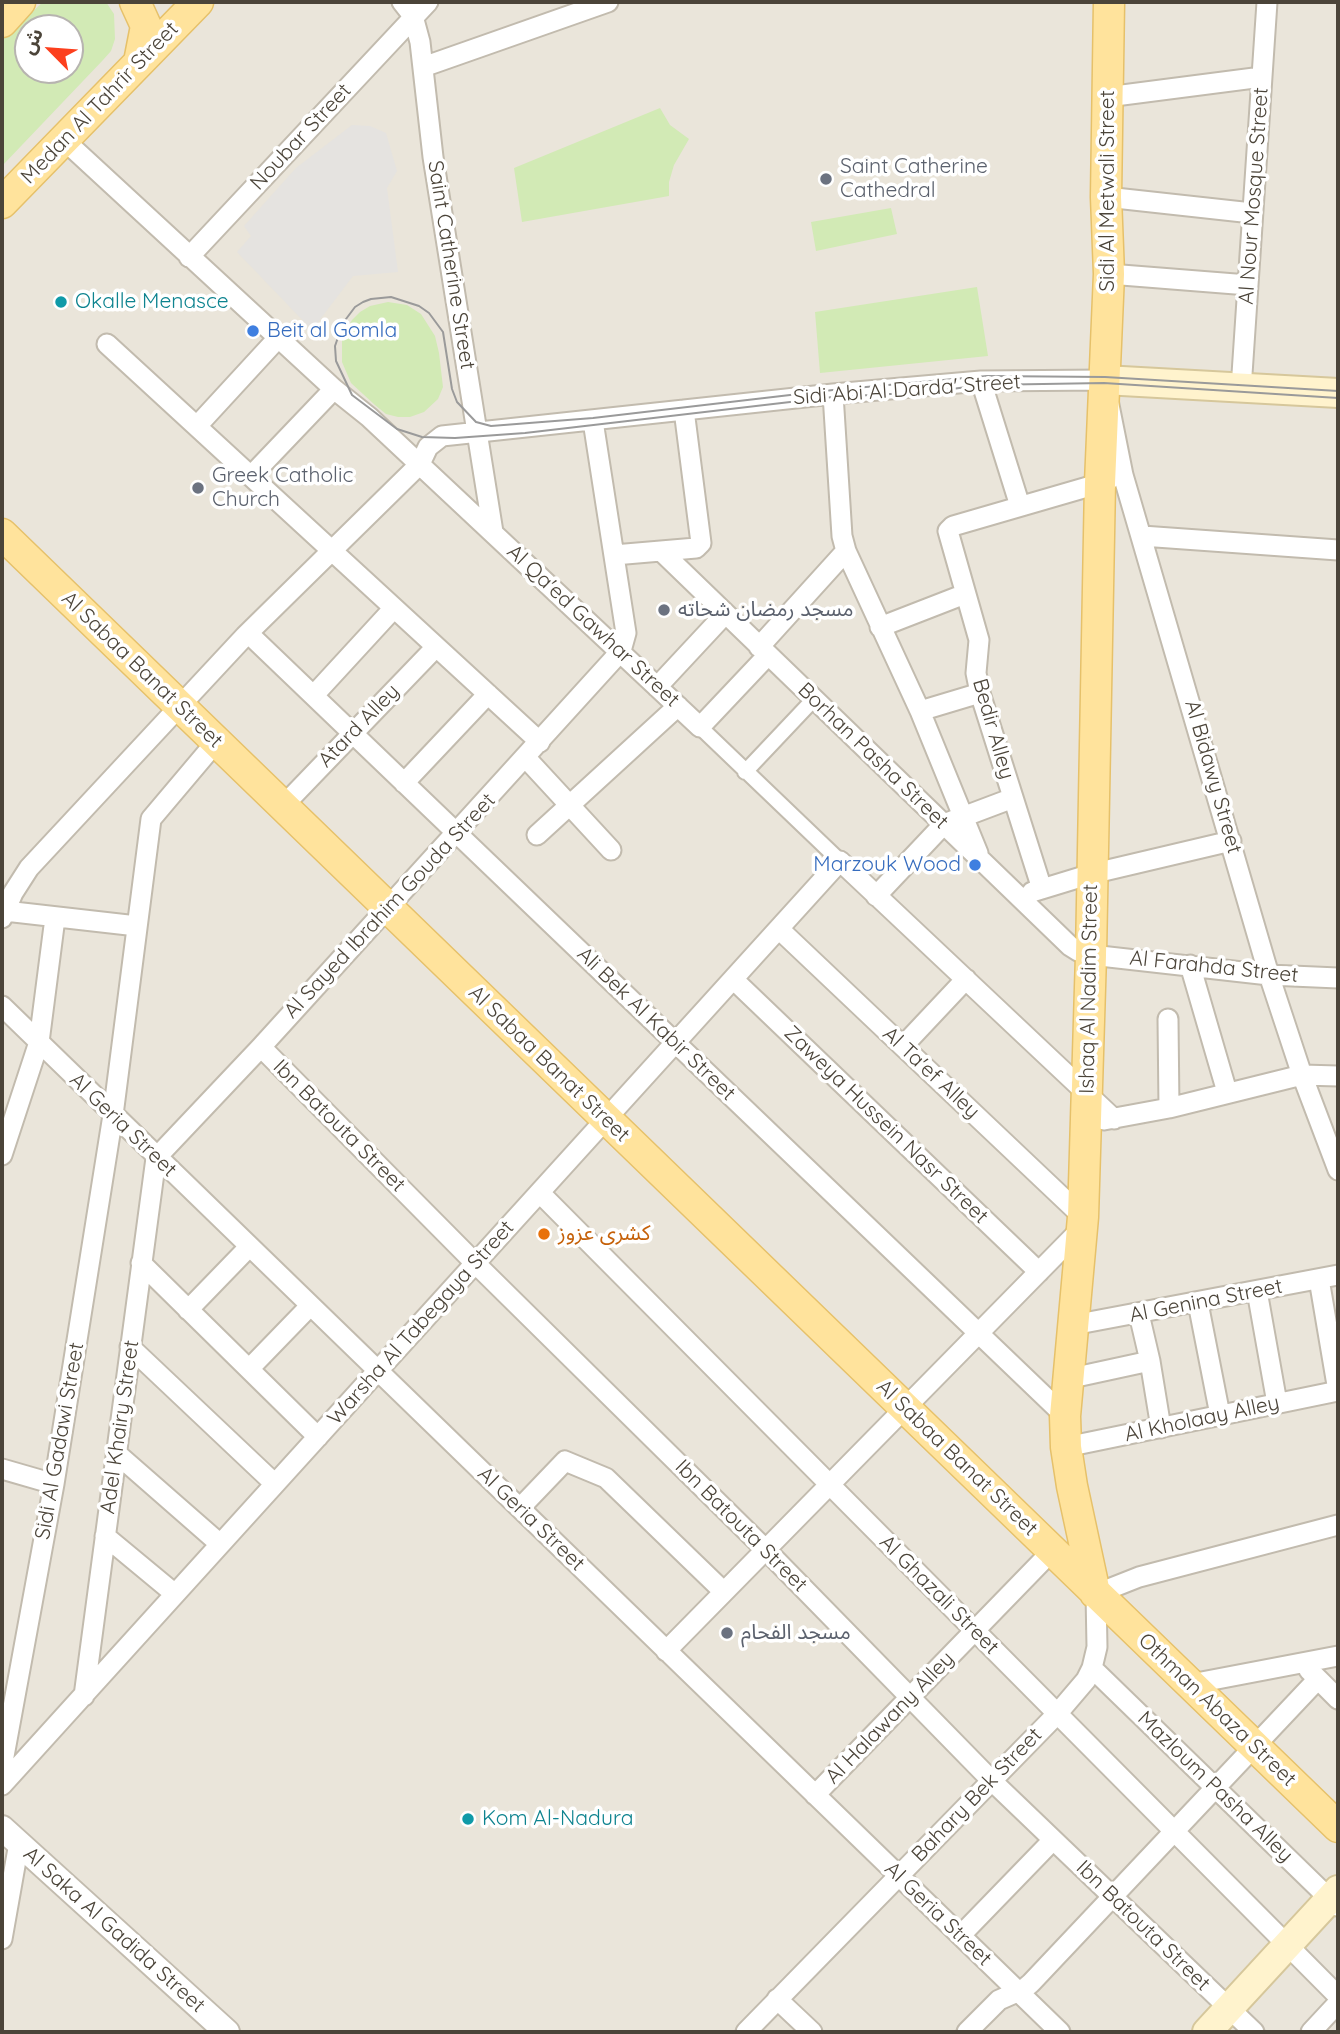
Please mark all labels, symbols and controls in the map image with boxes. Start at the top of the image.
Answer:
north arrow [14,14,84,84]
street label: Medan Al Tahrir Street [16,17,184,189]
text: ش [15,24,48,58]
street label: Noubar Street [245,78,357,196]
street label: Al Nour Mosque Street [1234,87,1274,305]
street label: Sidi Al Metwali Street [1095,90,1121,292]
place label: Saint Catherine Cathedral [840,154,988,204]
street label: Saint Catherine Street [422,159,480,371]
marker: Saint Catherine Cathedral [818,171,834,187]
place label: Okalle Menasce [75,289,229,315]
marker: Okalle Menasce [53,294,69,310]
place label: Beit al Gomla [267,318,397,344]
marker: Beit al Gomla [245,323,261,339]
street label: Sidi Abi Al Darda' Street [792,369,1022,411]
place label: Greek Catholic Church [212,463,353,513]
marker: Greek Catholic Church [190,480,206,496]
street label: Al Qa'ed Gawhar Street [502,539,684,713]
street label: Al Sabaa Banat Street [56,587,228,753]
place label: مسجد رمضان شحاته [678,597,854,623]
marker: مسجد رمضان شحاته [656,602,672,618]
street label: Bedir Alley [967,676,1019,782]
street label: Borhan Pasha Street [792,678,954,834]
street label: Atard Alley [313,679,405,773]
street label: Al Bidawy Street [1179,697,1247,857]
street label: Al Sayed Ibrahim Gouda Street [279,788,501,1024]
place label: Marzouk Wood [813,852,961,878]
marker: Marzouk Wood [967,857,983,873]
street label: Ishaq Al Nadim Street [1075,884,1103,1094]
street label: Ali Bek Al Kabir Street [571,942,741,1106]
street label: Al Farahda Street [1128,946,1300,988]
street label: Al Sabaa Banat Street [463,981,635,1147]
street label: Zaweya Hussein Nasr Street [779,1021,993,1229]
street label: Al Ta'ef Alley [877,1022,985,1124]
street label: Ibn Batouta Street [268,1055,410,1197]
street label: Al Geria Street [64,1068,182,1182]
street label: Warsha Al Tabegaya Street [322,1216,520,1430]
place label: كشرى عزوز [558,1221,650,1247]
marker: كشرى عزوز [536,1226,552,1242]
street label: Al Genina Street [1127,1274,1285,1328]
street label: Adel Khairy Street [95,1338,145,1516]
street label: Sidi Al Gadawi Street [30,1340,90,1542]
street label: Al Sabaa Banat Street [871,1375,1043,1541]
street label: Al Kholaay Alley [1122,1390,1282,1448]
street label: Ibn Batouta Street [670,1455,812,1597]
street label: Al Geria Street [472,1462,590,1576]
street label: Al Ghazali Street [874,1530,1004,1660]
place label: مسجد الفحام [741,1620,851,1646]
marker: مسجد الفحام [719,1625,735,1641]
street label: Othman Abaza Street [1133,1628,1301,1792]
street label: Al Halawany Alley [820,1647,960,1789]
street label: Mazloum Pasha Alley [1132,1706,1298,1868]
street label: Bahary Bek Street [907,1723,1047,1867]
place label: Kom Al-Nadura [482,1806,633,1832]
marker: Kom Al-Nadura [460,1811,476,1827]
street label: Al Saka Al Gadida Street [18,1842,210,2018]
street label: Ibn Batouta Street [1071,1856,1215,1996]
street label: Al Geria Street [879,1857,997,1971]

